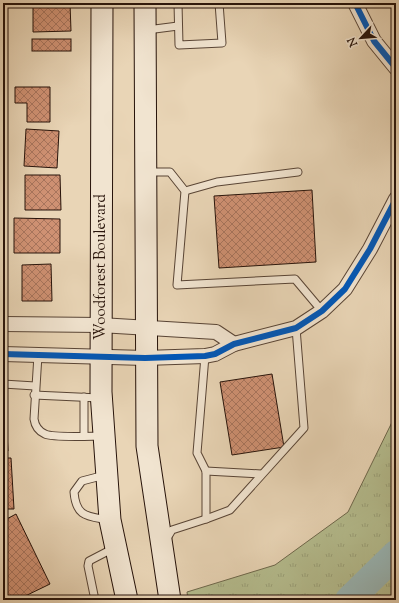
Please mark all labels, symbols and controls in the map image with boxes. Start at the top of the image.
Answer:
north arrow [341,18,381,58]
text: N [344,34,362,50]
street label: Woodforest Boulevard [91,194,112,340]

